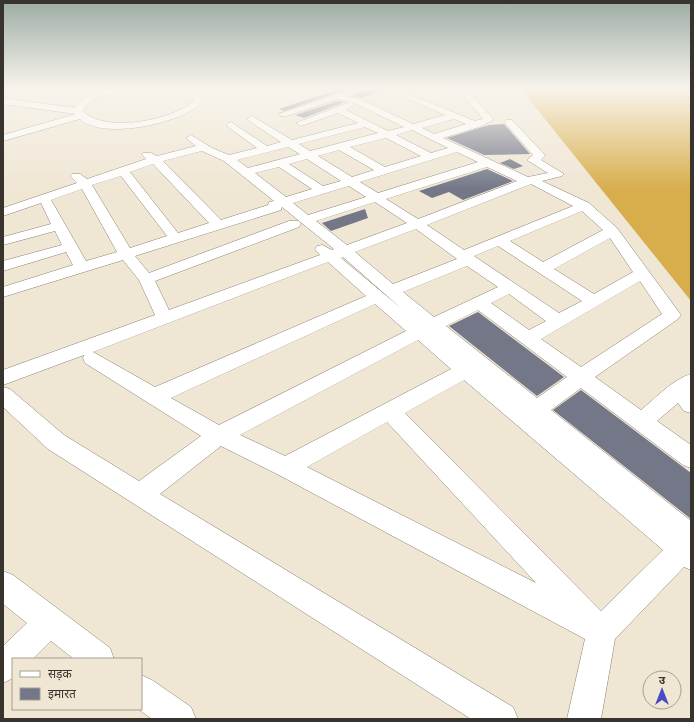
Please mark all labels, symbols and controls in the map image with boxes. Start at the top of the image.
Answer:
legend [12,658,142,710]
text: सड़क [48,666,73,682]
north arrow [642,670,682,710]
text: उ [659,673,666,688]
text: इमारत [48,686,77,702]

